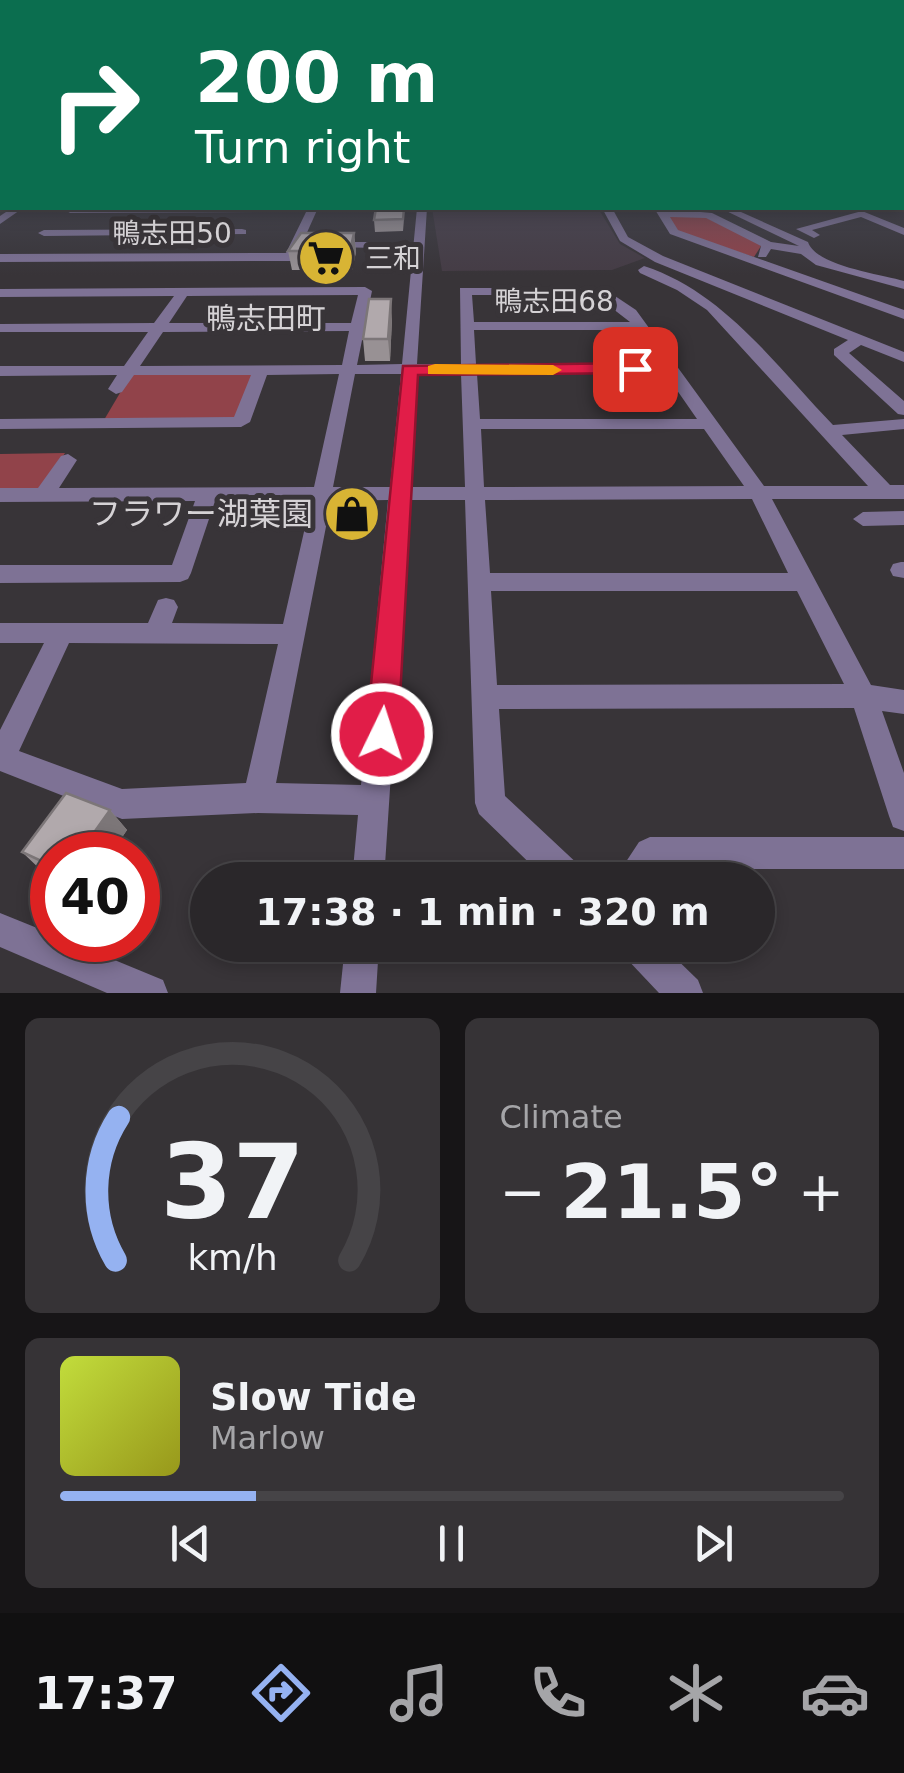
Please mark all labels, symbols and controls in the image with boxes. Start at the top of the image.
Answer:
text: 200 m [195,37,438,119]
icon: right [30,40,160,170]
text: Turn right [195,121,410,174]
street label: 鴨志田50 [112,217,232,250]
supermarket icon: 三和 [296,228,356,288]
place label: 三和 [365,242,421,275]
street label: 鴨志田68 [494,285,614,318]
district label: 鴨志田町 [206,301,326,336]
pin [593,327,678,412]
icon: arrive [608,342,663,397]
shop icon: フラワー湖葉園 [322,484,382,544]
place label: フラワー湖葉園 [89,495,313,533]
position arrow [330,682,434,786]
speed limit sign: 40 [30,832,160,962]
text: 17:38 · 1 min · 320 m [255,890,710,934]
text: Climate [500,1098,623,1136]
text: 37 [160,1121,305,1243]
text: 21.5° [560,1148,783,1236]
text: − [500,1160,546,1224]
text: + [798,1160,844,1224]
text: km/h [187,1237,277,1278]
text: Slow Tide [210,1375,417,1419]
text: Marlow [210,1419,325,1457]
icon: previous [163,1516,218,1571]
icon: pause [424,1516,479,1571]
icon: next [686,1516,741,1571]
icon: directions [246,1658,316,1728]
icon: music [384,1658,454,1728]
icon: phone [523,1658,593,1728]
icon: climate [661,1658,731,1728]
icon: car [800,1658,870,1728]
text: 17:37 [34,1667,177,1720]

